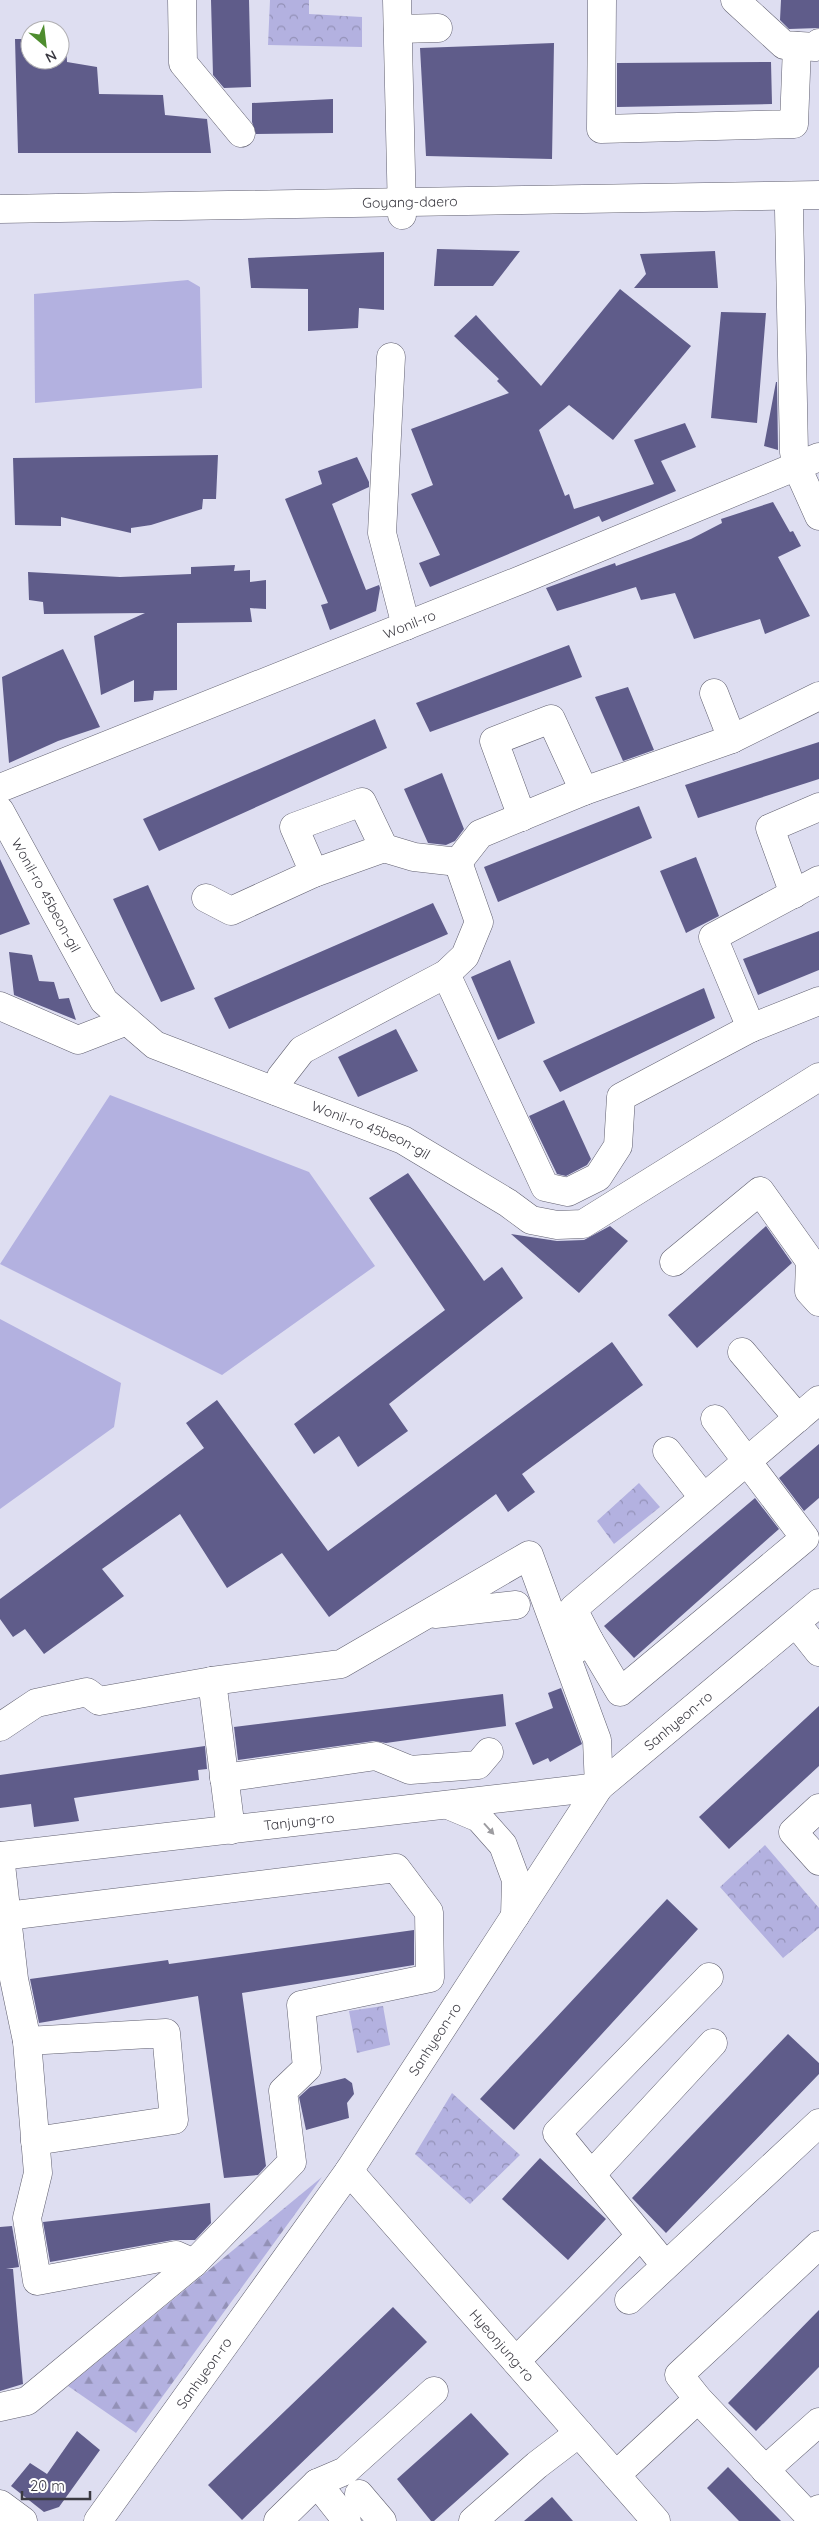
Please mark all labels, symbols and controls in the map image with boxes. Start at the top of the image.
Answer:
north arrow [20,20,70,70]
text: N [42,46,60,67]
street label: Goyang-daero [362,192,458,212]
street label: Wonil-ro [381,606,438,643]
street label: Wonil-ro 45beon-gil [8,835,85,955]
street label: Wonil-ro 45beon-gil [309,1097,434,1163]
street label: Sanhyeon-ro [640,1687,716,1755]
street label: Tanjung-ro [263,1809,335,1835]
one-way arrow [484,1823,495,1836]
street label: Sanhyeon-ro [404,1999,465,2079]
street label: Hyeonjung-ro [466,2306,538,2385]
street label: Sanhyeon-ro [172,2334,236,2412]
scale bar [22,2468,90,2500]
text: 20 m [30,2476,65,2495]

